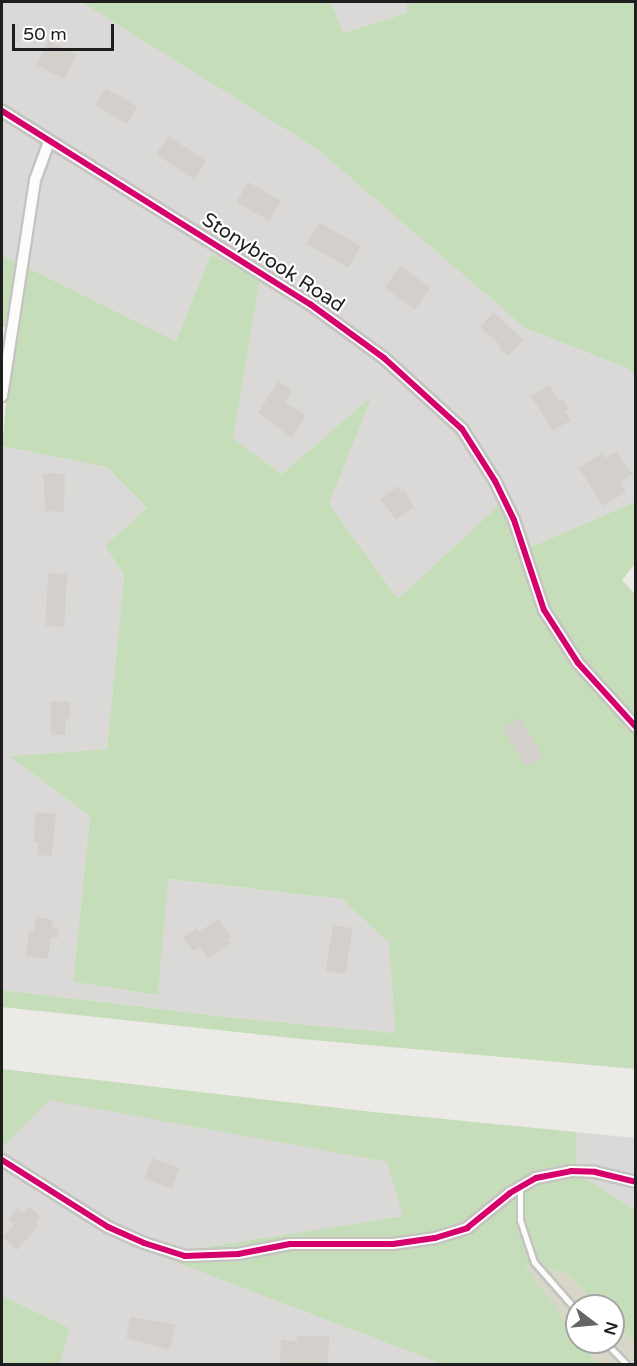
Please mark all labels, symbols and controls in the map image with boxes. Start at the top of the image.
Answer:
scale bar [15,12,117,50]
text: 50 m [23,23,67,45]
street label: Stonybrook Road [197,208,349,318]
north arrow [565,1294,625,1354]
text: N [599,1319,622,1337]

